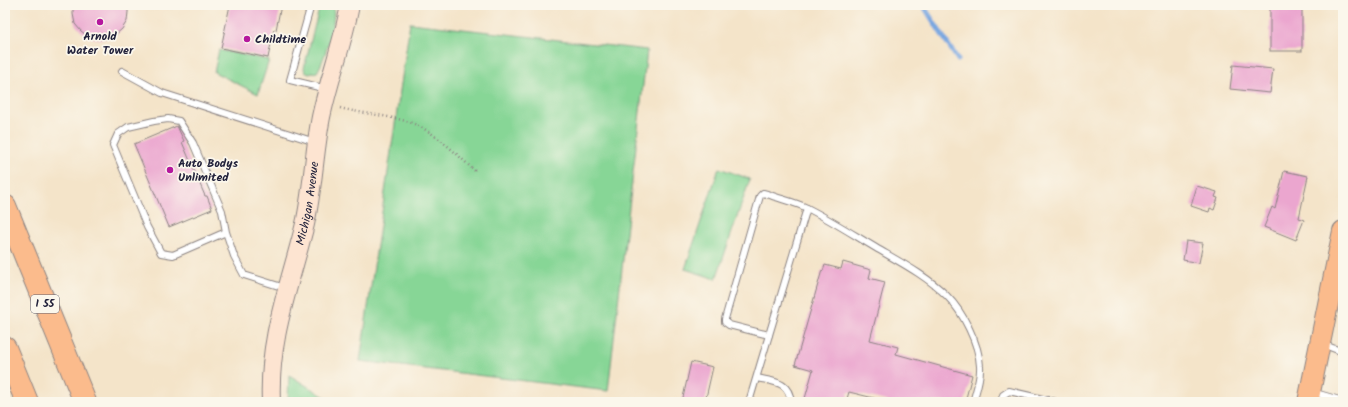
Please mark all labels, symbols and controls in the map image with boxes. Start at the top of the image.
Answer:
marker: Arnold Water Tower [95,17,105,27]
place label: Arnold Water Tower [67,27,134,60]
place label: Childtime [255,30,306,49]
marker: Childtime [242,34,252,44]
place label: Auto Bodys Unlimited [178,154,239,187]
street label: Michigan Avenue [290,160,324,247]
marker: Auto Bodys Unlimited [165,165,175,175]
road number: I 55 [31,295,59,313]

